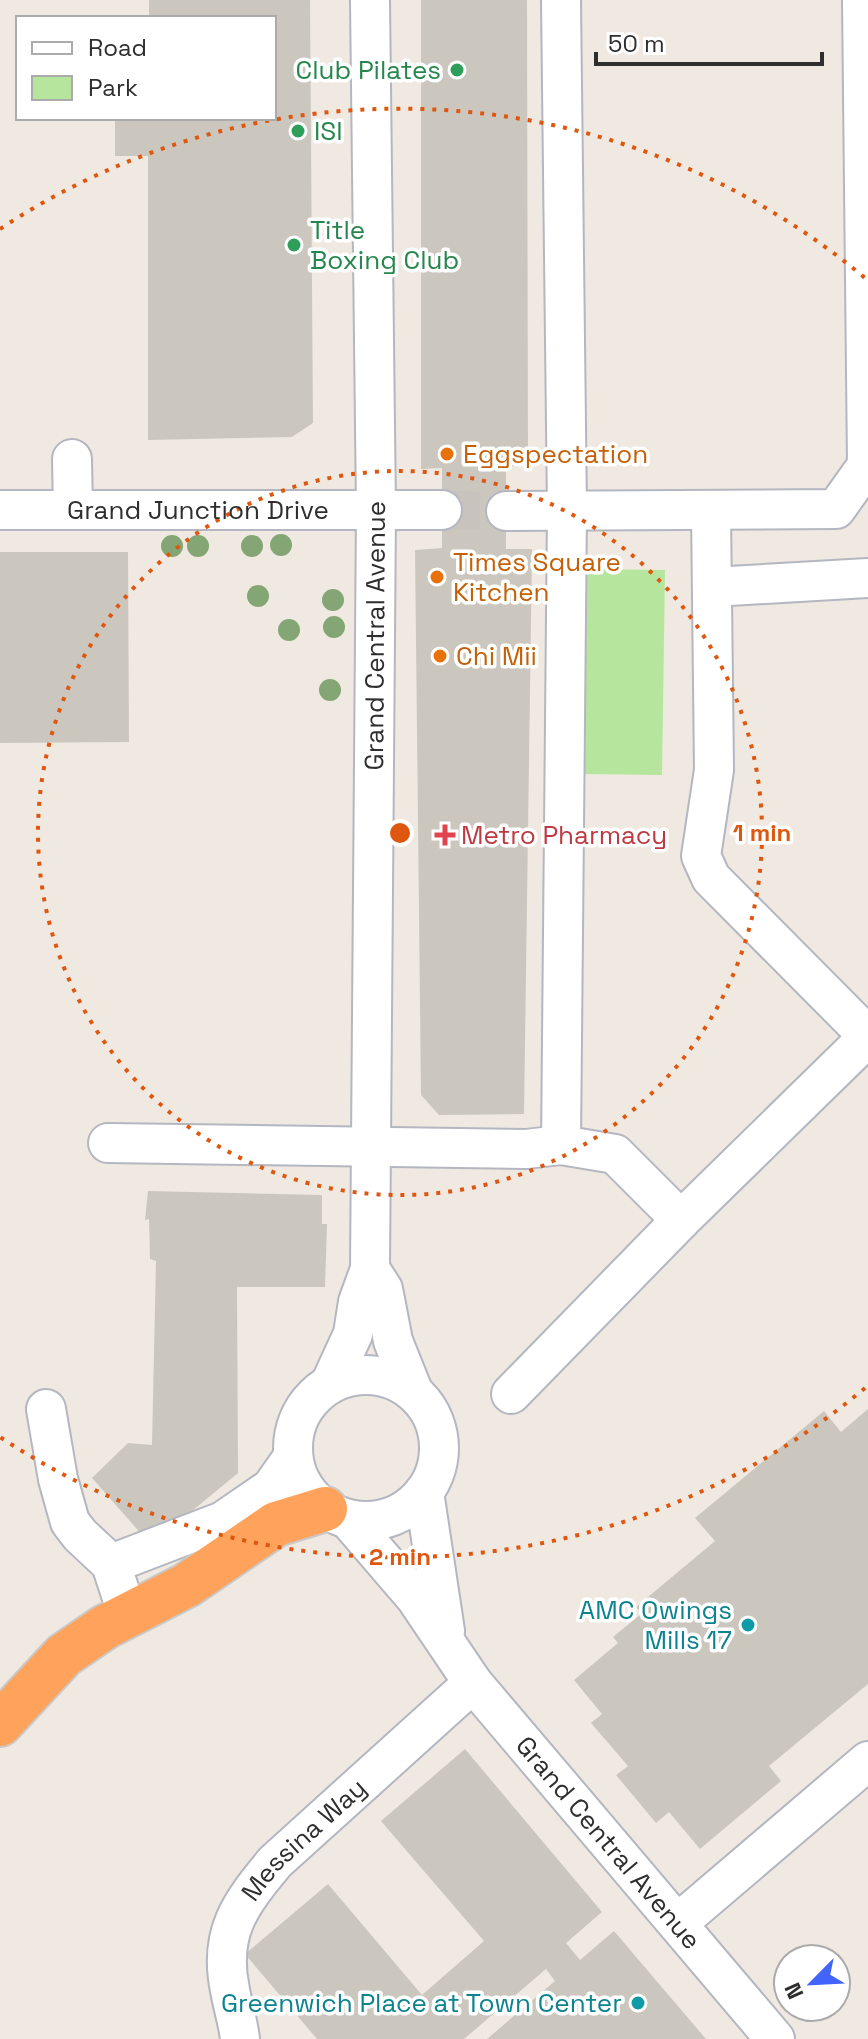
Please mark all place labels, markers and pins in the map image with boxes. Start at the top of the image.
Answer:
place label: Club Pilates [296,53,441,87]
marker: Club Pilates [448,61,466,79]
place label: ISI [314,114,343,148]
marker: ISI [289,122,307,140]
place label: Title Boxing Club [310,213,459,277]
marker: Title Boxing Club [285,236,303,254]
place label: Eggspectation [463,437,648,471]
marker: Eggspectation [438,445,456,463]
place label: Times Square Kitchen [453,545,621,609]
marker: Times Square Kitchen [428,568,446,586]
place label: Chi Mii [456,639,537,673]
marker: Chi Mii [431,647,449,665]
place label: Metro Pharmacy [461,818,667,852]
centre of rings [386,819,414,847]
marker: Metro Pharmacy [436,826,454,844]
place label: AMC Owings Mills 17 [579,1593,732,1657]
marker: AMC Owings Mills 17 [739,1616,757,1634]
place label: Greenwich Place at Town Center [221,1986,622,2020]
marker: Greenwich Place at Town Center [629,1994,647,2012]

